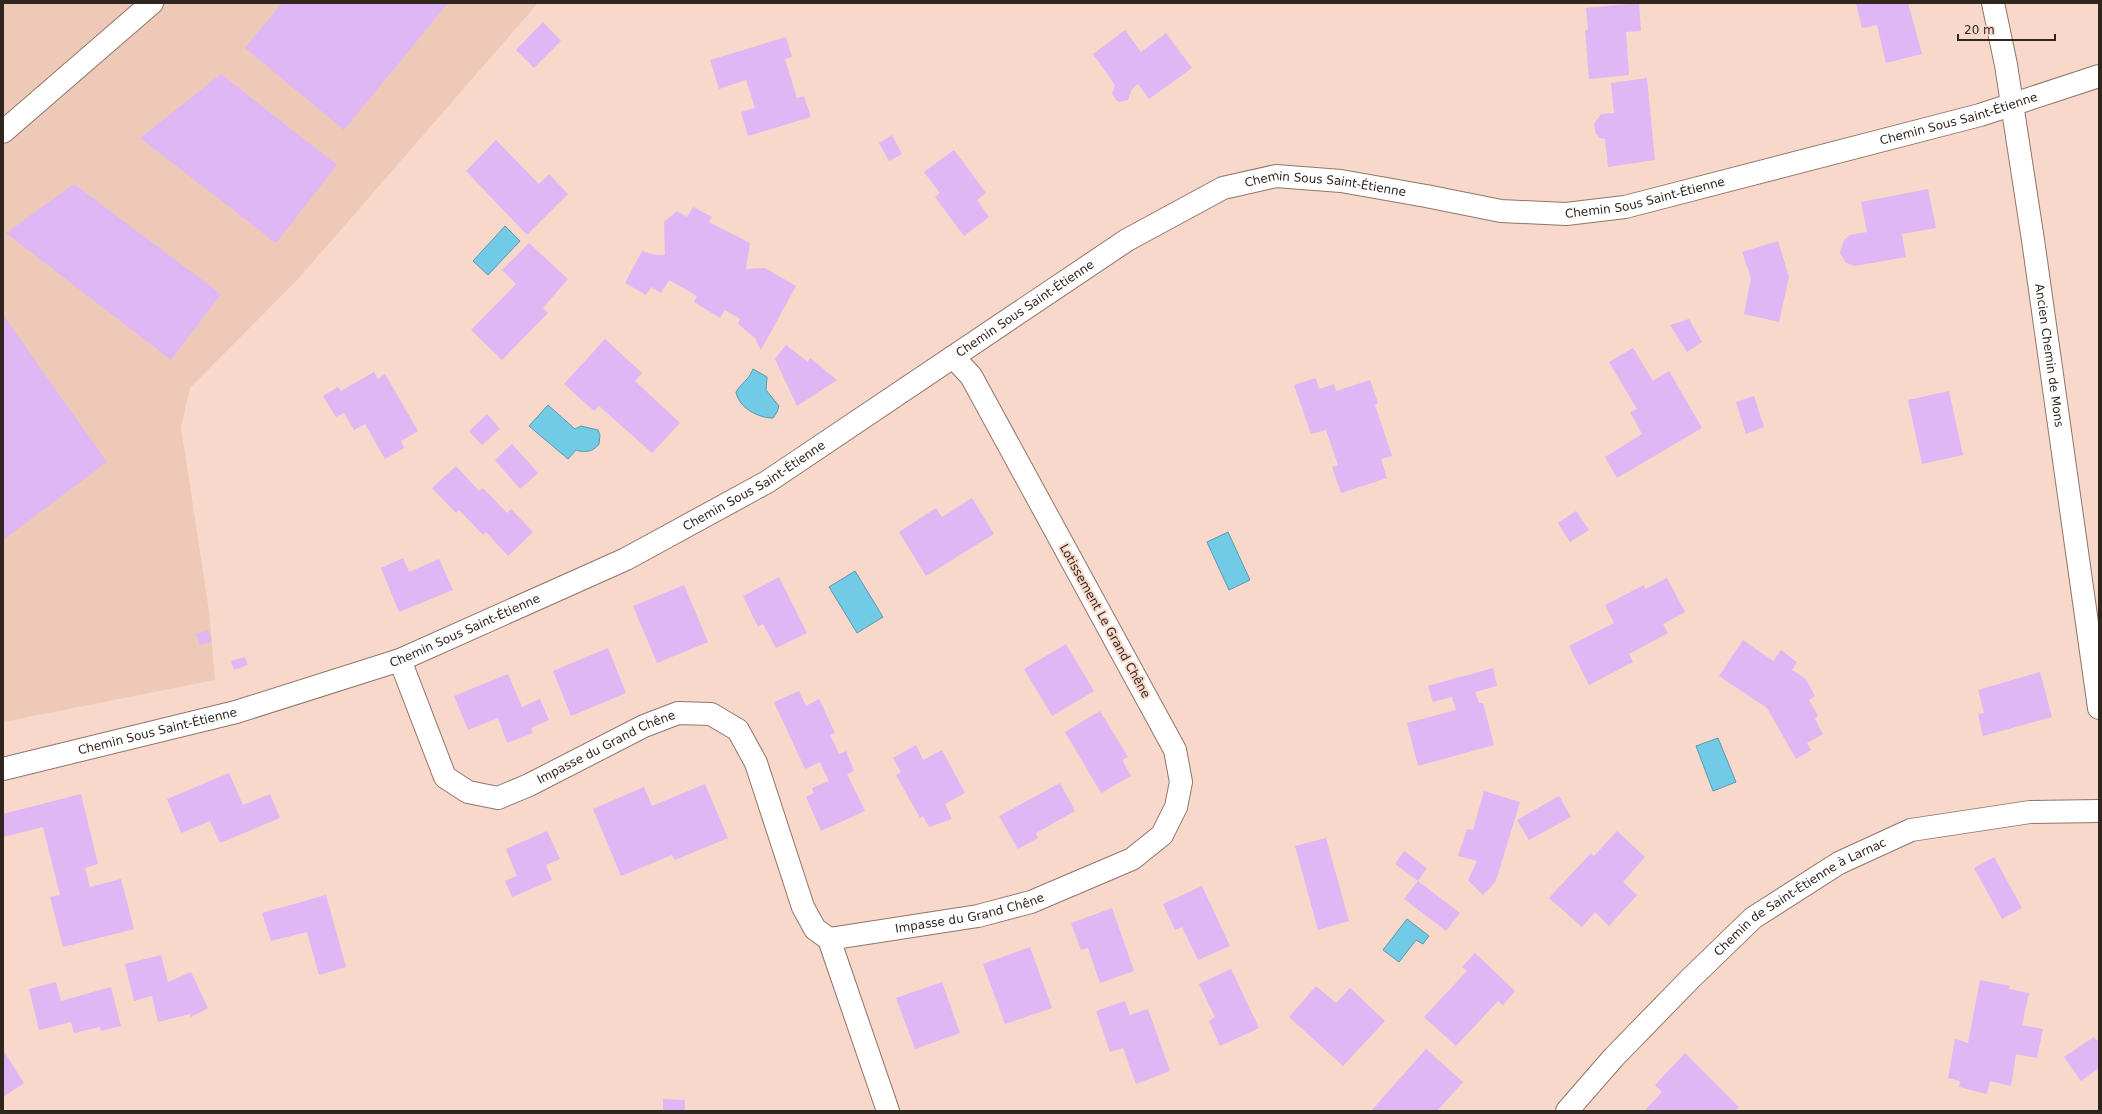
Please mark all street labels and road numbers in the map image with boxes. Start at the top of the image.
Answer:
street label: Chemin Sous Saint-Étienne [1878,90,2039,148]
street label: Chemin Sous Saint-Étienne [1243,168,1407,199]
street label: Chemin Sous Saint-Étienne [1564,174,1726,221]
street label: Chemin Sous Saint-Étienne [953,257,1097,360]
street label: Ancien Chemin de Mons [2032,283,2066,428]
street label: Chemin Sous Saint-Étienne [681,438,828,534]
street label: Lotissement Le Grand Chêne [1057,542,1153,700]
street label: Chemin Sous Saint-Étienne [388,591,542,670]
street label: Chemin Sous Saint-Étienne [77,705,238,757]
street label: Impasse du Grand Chêne [535,708,677,787]
street label: Chemin de Saint-Étienne à Larnac [1711,835,1888,959]
street label: Impasse du Grand Chêne [894,890,1046,936]

